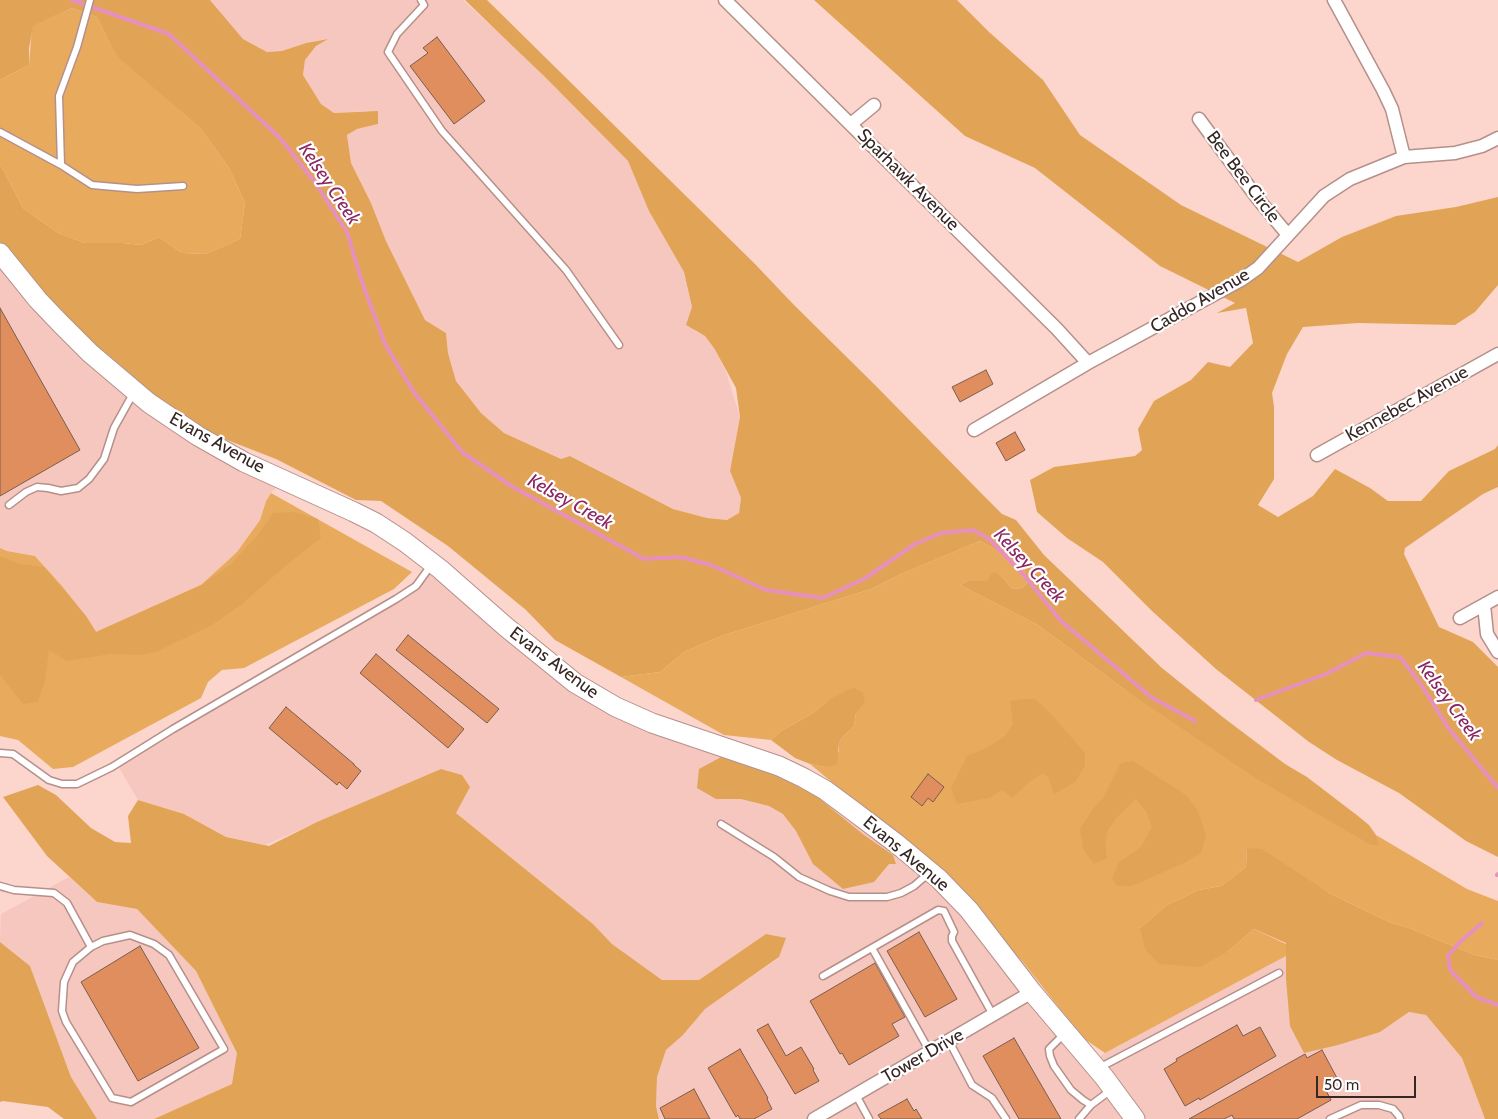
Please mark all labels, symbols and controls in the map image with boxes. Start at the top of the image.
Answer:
street label: Sparhawk Avenue [853,125,963,235]
street label: Bee Bee Circle [1202,127,1284,227]
water label: Kelsey Creek [293,139,365,229]
street label: Caddo Avenue [1147,264,1253,338]
street label: Kennebec Avenue [1342,361,1472,447]
street label: Evans Avenue [166,408,268,478]
water label: Kelsey Creek [524,469,616,535]
water label: Kelsey Creek [989,524,1069,608]
street label: Evans Avenue [505,623,603,703]
water label: Kelsey Creek [1412,656,1486,746]
street label: Evans Avenue [859,812,953,896]
street label: Tower Drive [879,1024,967,1088]
scale bar [1318,1066,1418,1098]
text: 50 m [1324,1076,1359,1094]

